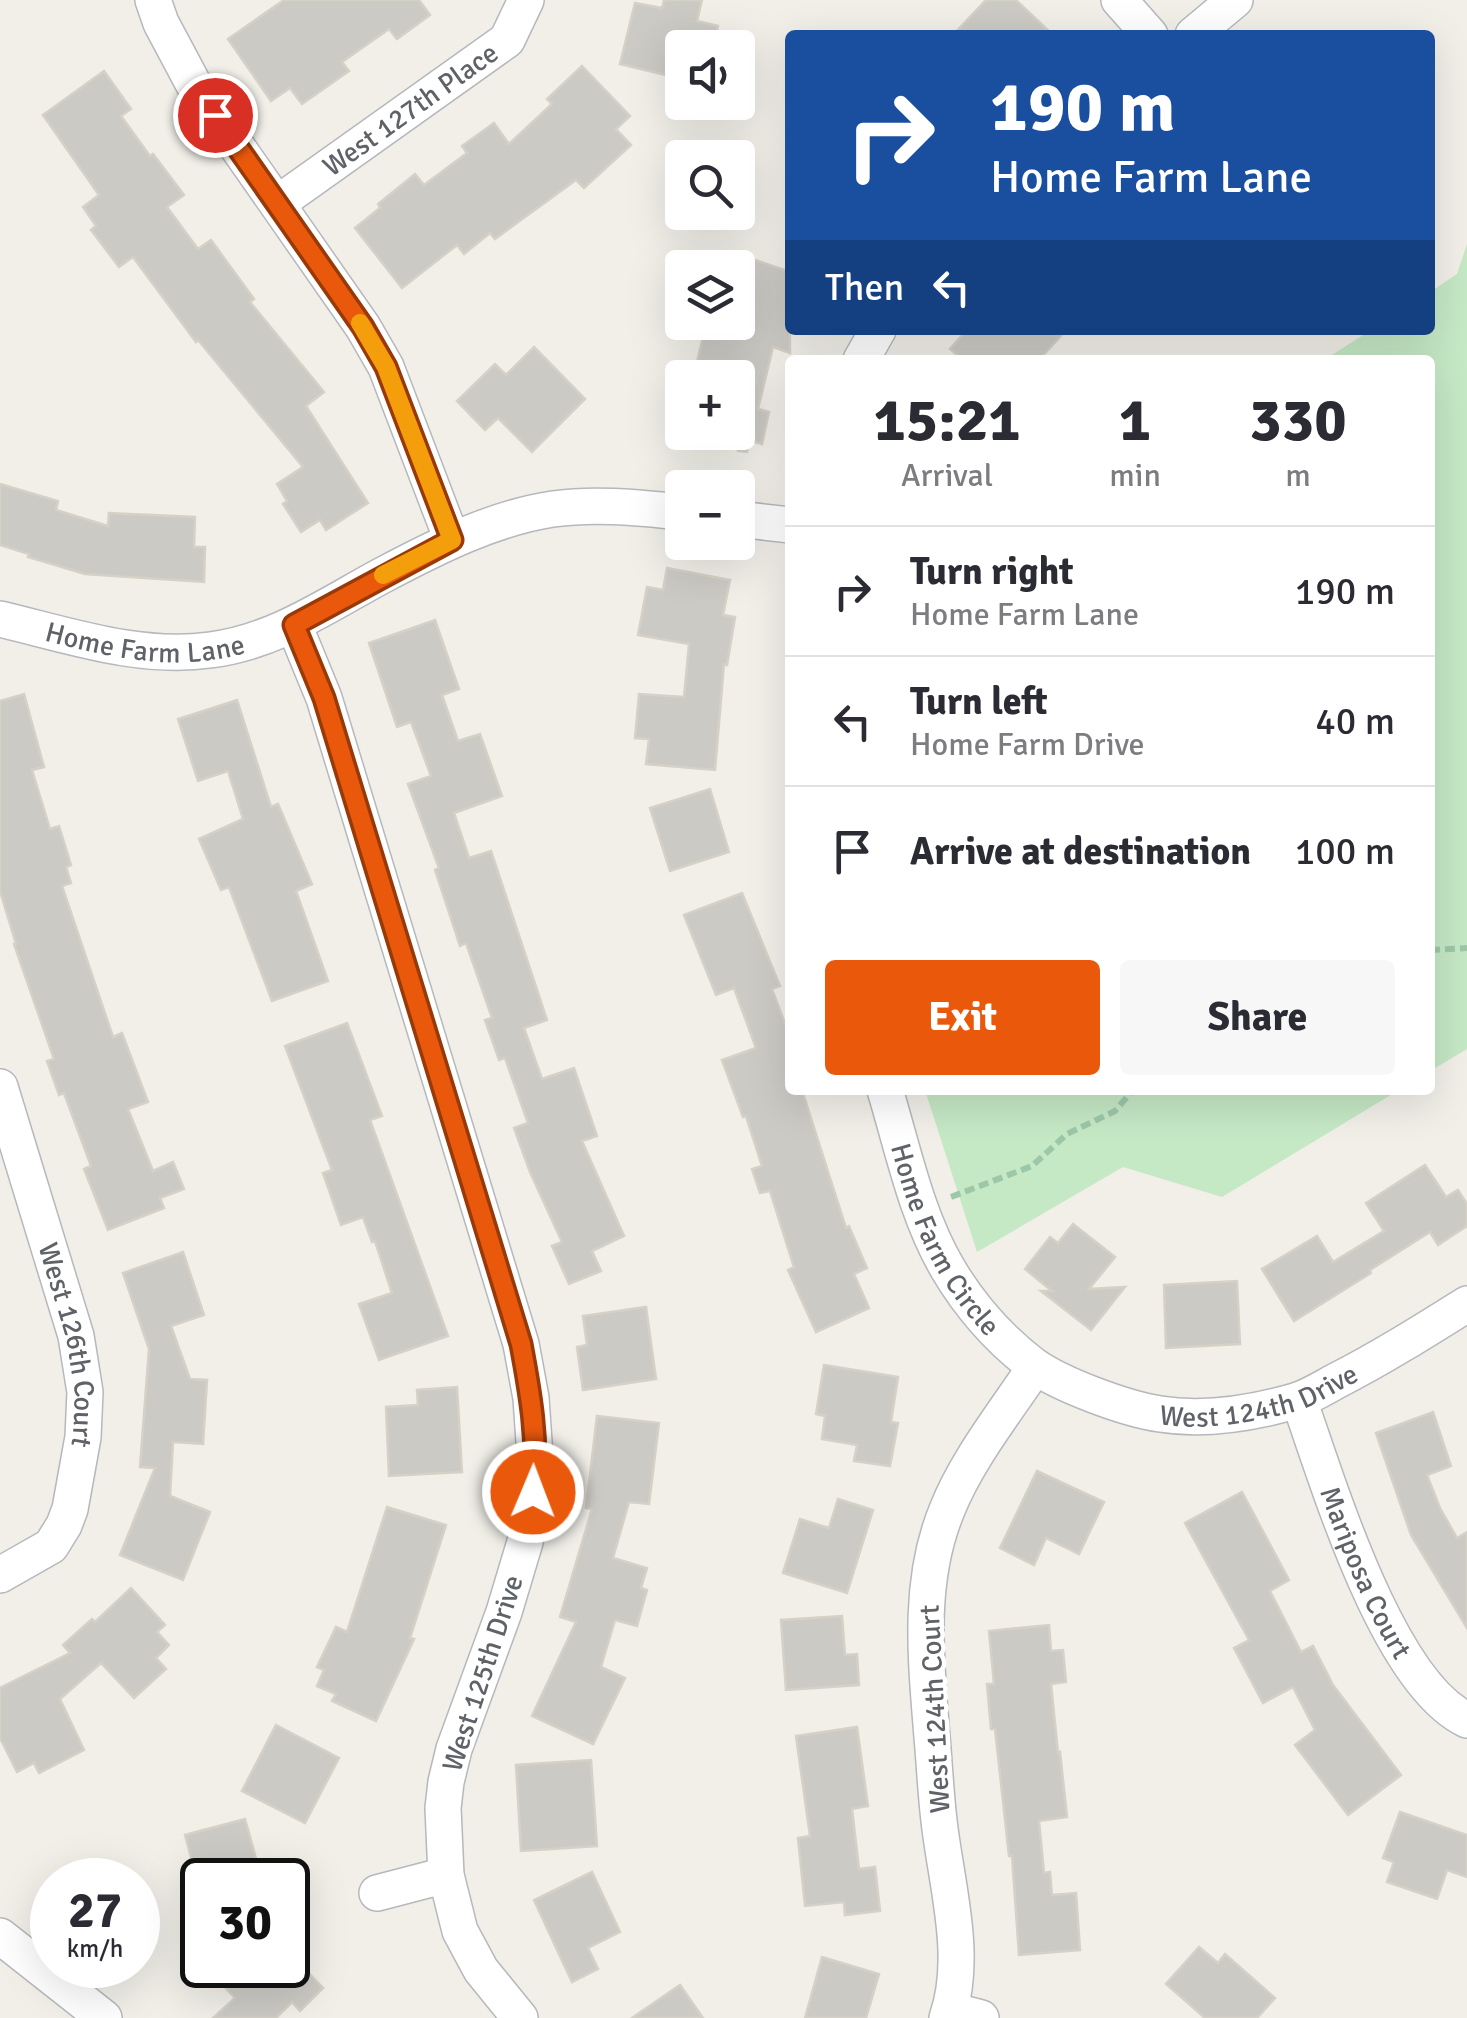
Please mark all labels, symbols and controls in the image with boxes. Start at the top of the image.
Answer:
map controls [665,30,755,560]
button: sound [665,30,755,120]
street label: West 127th Place [316,36,505,184]
text: 190 m [990,64,1175,150]
icon: right [825,70,955,200]
pin [173,73,258,158]
icon: arrive [188,88,243,143]
button: search [665,140,755,230]
text: Home Farm Lane [990,150,1312,205]
button: layers [665,250,755,340]
icon: left [924,260,979,315]
text: Then [825,264,904,311]
button: + [665,360,755,450]
text: 15:21 [873,384,1021,458]
text: 1 [1119,384,1151,458]
text: 330 [1249,384,1347,458]
text: Arrival [901,456,993,495]
text: min [1109,456,1161,495]
text: m [1285,456,1311,495]
button: − [665,470,755,560]
text: Turn right [910,548,1074,595]
icon: right [825,564,880,619]
text: 190 m [1295,568,1395,615]
text: Home Farm Lane [910,595,1139,634]
street label: Home Farm Lane [42,615,248,670]
text: Turn left [910,678,1048,725]
icon: left [825,694,880,749]
text: 40 m [1315,698,1395,745]
text: Home Farm Drive [910,725,1145,764]
icon: arrive [825,824,880,879]
text: Arrive at destination [910,828,1251,875]
text: 100 m [1295,828,1395,875]
button: Exit [825,960,1100,1075]
button: Share [1120,960,1395,1075]
street label: Home Farm Circle [883,1139,1007,1343]
street label: West 126th Court [31,1239,102,1450]
street label: West 124th Drive [1158,1357,1364,1435]
position arrow [481,1440,585,1544]
street label: Mariposa Court [1312,1482,1418,1665]
street label: West 125th Drive [435,1571,531,1776]
street label: West 124th Court [913,1604,957,1814]
speed limit sign: 30 [180,1858,310,1988]
text: 27 [68,1880,122,1942]
text: km/h [67,1933,123,1964]

